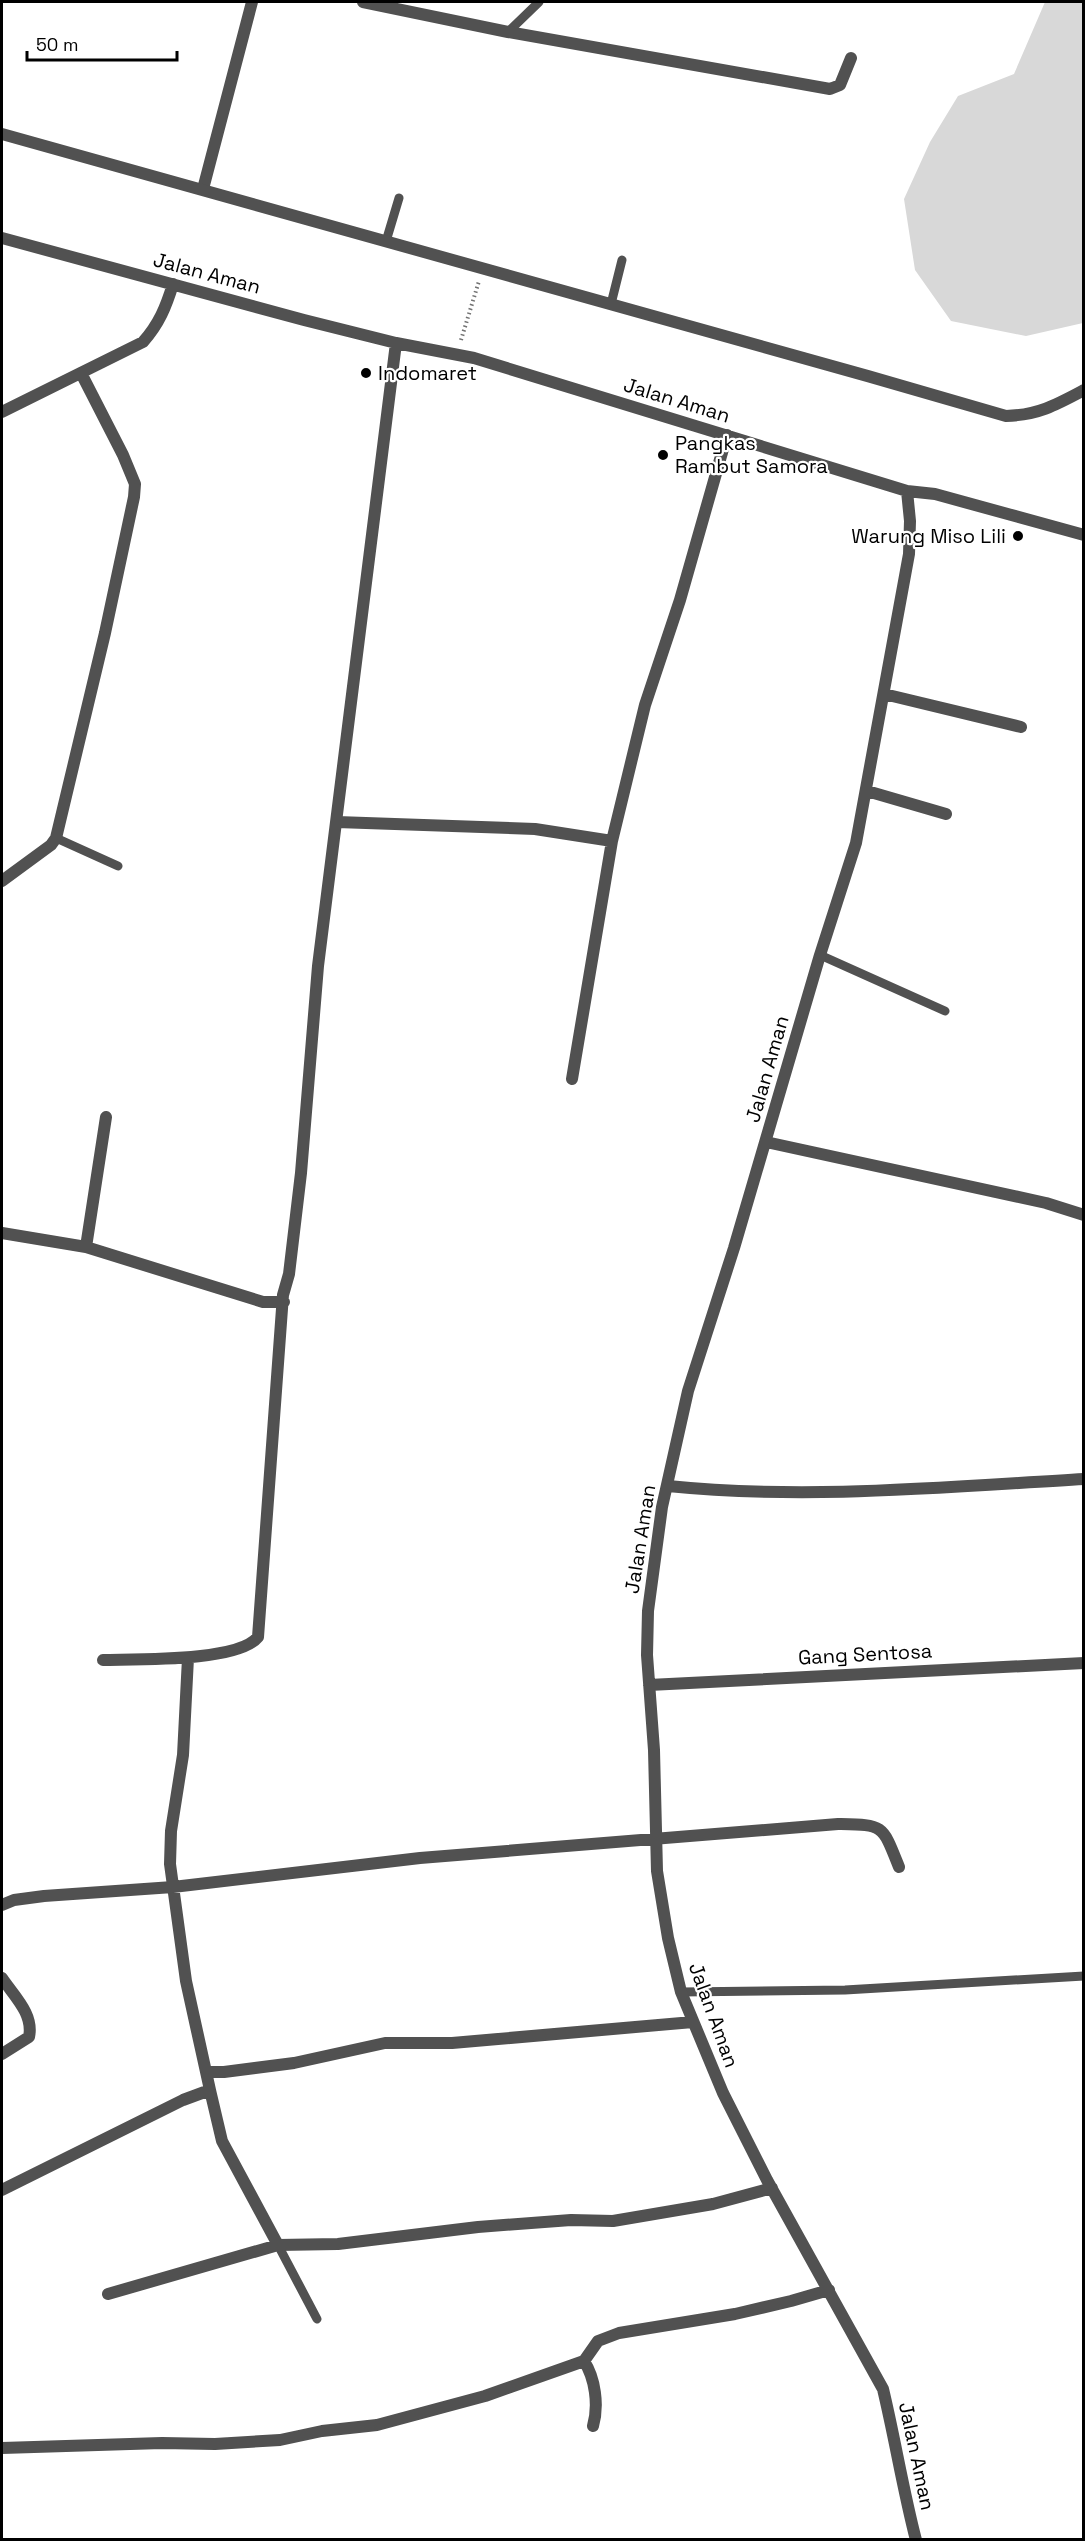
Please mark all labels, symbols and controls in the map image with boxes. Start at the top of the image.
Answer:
scale bar [27,24,177,62]
text: 50 m [36,33,78,56]
street label: Jalan Aman [151,246,263,300]
place label: Indomaret [378,360,477,386]
marker: Indomaret [359,366,373,380]
street label: Jalan Aman [621,371,733,429]
place label: Pangkas Rambut Samora [675,430,828,479]
marker: Pangkas Rambut Samora [656,448,670,462]
place label: Warung Miso Lili [851,523,1006,549]
marker: Warung Miso Lili [1011,529,1025,543]
street label: Jalan Aman [739,1013,795,1125]
street label: Jalan Aman [619,1483,661,1595]
street label: Gang Sentosa [797,1638,933,1670]
street label: Jalan Aman [683,1959,745,2071]
street label: Jalan Aman [893,2400,941,2512]

